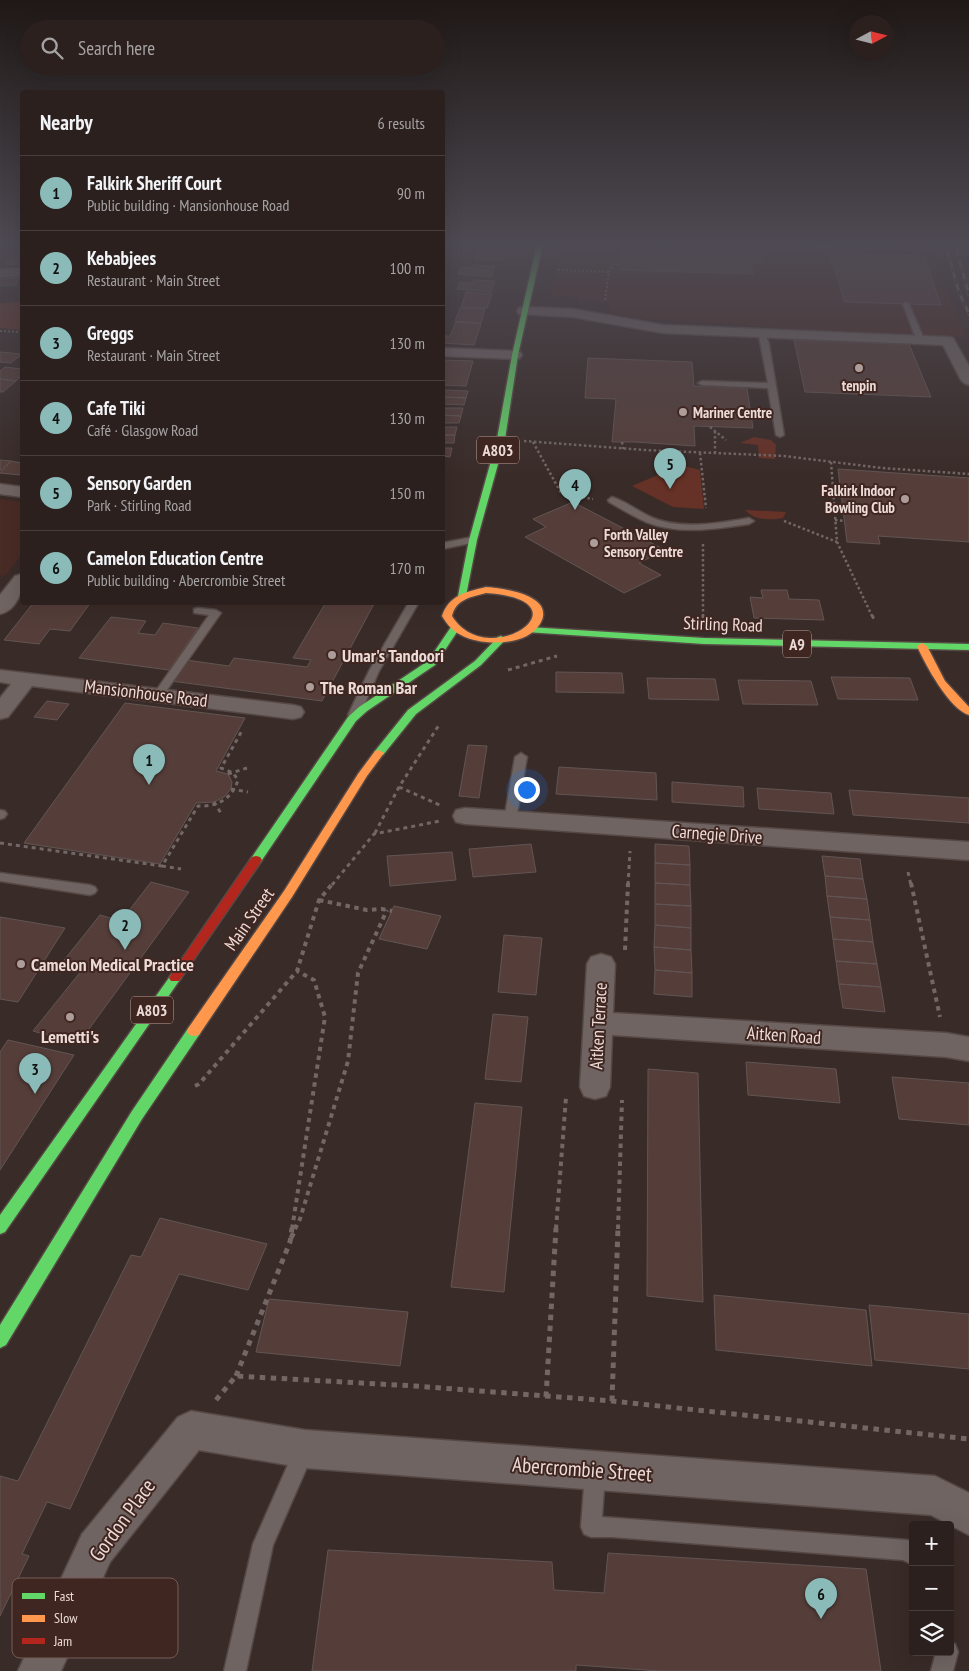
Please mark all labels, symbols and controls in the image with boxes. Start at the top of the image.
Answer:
north arrow [849,15,894,60]
search box [20,20,445,75]
icon: search [38,34,66,62]
text: Search here [78,36,155,60]
text: Nearby [40,109,93,136]
text: 6 results [378,113,425,133]
text: Falkirk Sheriff Court [87,171,222,195]
text: 1 [52,183,60,203]
text: 90 m [397,183,425,203]
text: Public building · Mansionhouse Road [87,195,289,215]
text: Kebabjees [87,246,156,270]
text: 2 [52,258,60,278]
text: 100 m [390,258,425,278]
text: Restaurant · Main Street [87,270,220,290]
text: Greggs [87,321,134,345]
text: 3 [52,333,60,353]
text: 130 m [390,333,425,353]
text: Restaurant · Main Street [87,345,220,365]
marker: tenpin [853,362,865,374]
place label: tenpin [842,376,876,395]
text: Cafe Tiki [87,396,145,420]
place label: Mariner Centre [693,403,772,422]
marker: Mariner Centre [677,406,689,418]
text: 4 [52,408,60,428]
text: 130 m [390,408,425,428]
text: Café · Glasgow Road [87,420,198,440]
road number: A803 [477,436,519,464]
pin: 5 [654,448,686,489]
pin: 4 [559,469,591,510]
text: Sensory Garden [87,471,191,495]
place label: Falkirk Indoor Bowling Club [821,481,896,517]
text: 5 [52,483,60,503]
text: 150 m [390,483,425,503]
marker: Falkirk Indoor Bowling Club [899,493,911,505]
text: Park · Stirling Road [87,495,192,515]
place label: Forth Valley Sensory Centre [604,525,683,561]
marker: Forth Valley Sensory Centre [588,537,600,549]
text: Camelon Education Centre [87,546,264,570]
text: 6 [52,558,60,578]
text: 170 m [390,558,425,578]
text: Public building · Abercrombie Street [87,570,285,590]
street label: Stirling Road [683,611,763,637]
road number: A9 [783,630,811,658]
place label: Umar's Tandoori [342,644,444,667]
marker: Umar's Tandoori [326,649,338,661]
street label: Mansionhouse Road [83,674,209,712]
place label: The Roman Bar [320,676,418,699]
marker: The Roman Bar [304,681,316,693]
pin: 1 [133,744,165,785]
your location [514,777,540,803]
street label: Carnegie Drive [671,819,763,849]
street label: Main Street [219,883,279,955]
pin: 2 [109,909,141,950]
place label: Camelon Medical Practice [31,953,194,976]
marker: Camelon Medical Practice [15,958,27,970]
street label: Aitken Terrace [584,982,612,1070]
road number: A803 [131,996,173,1024]
marker: Lemetti's [64,1011,76,1023]
street label: Aitken Road [746,1021,822,1049]
place label: Lemetti's [41,1025,99,1048]
pin: 3 [19,1053,51,1094]
street label: Abercrombie Street [511,1451,653,1487]
street label: Gordon Place [83,1473,161,1567]
map controls [909,1521,954,1656]
button: + [909,1521,954,1566]
button: − [909,1566,954,1611]
legend [12,1578,178,1658]
pin: 6 [805,1578,837,1619]
text: Fast [54,1587,74,1605]
text: Slow [54,1609,78,1627]
button: layers [909,1611,954,1656]
text: Jam [53,1632,72,1650]

